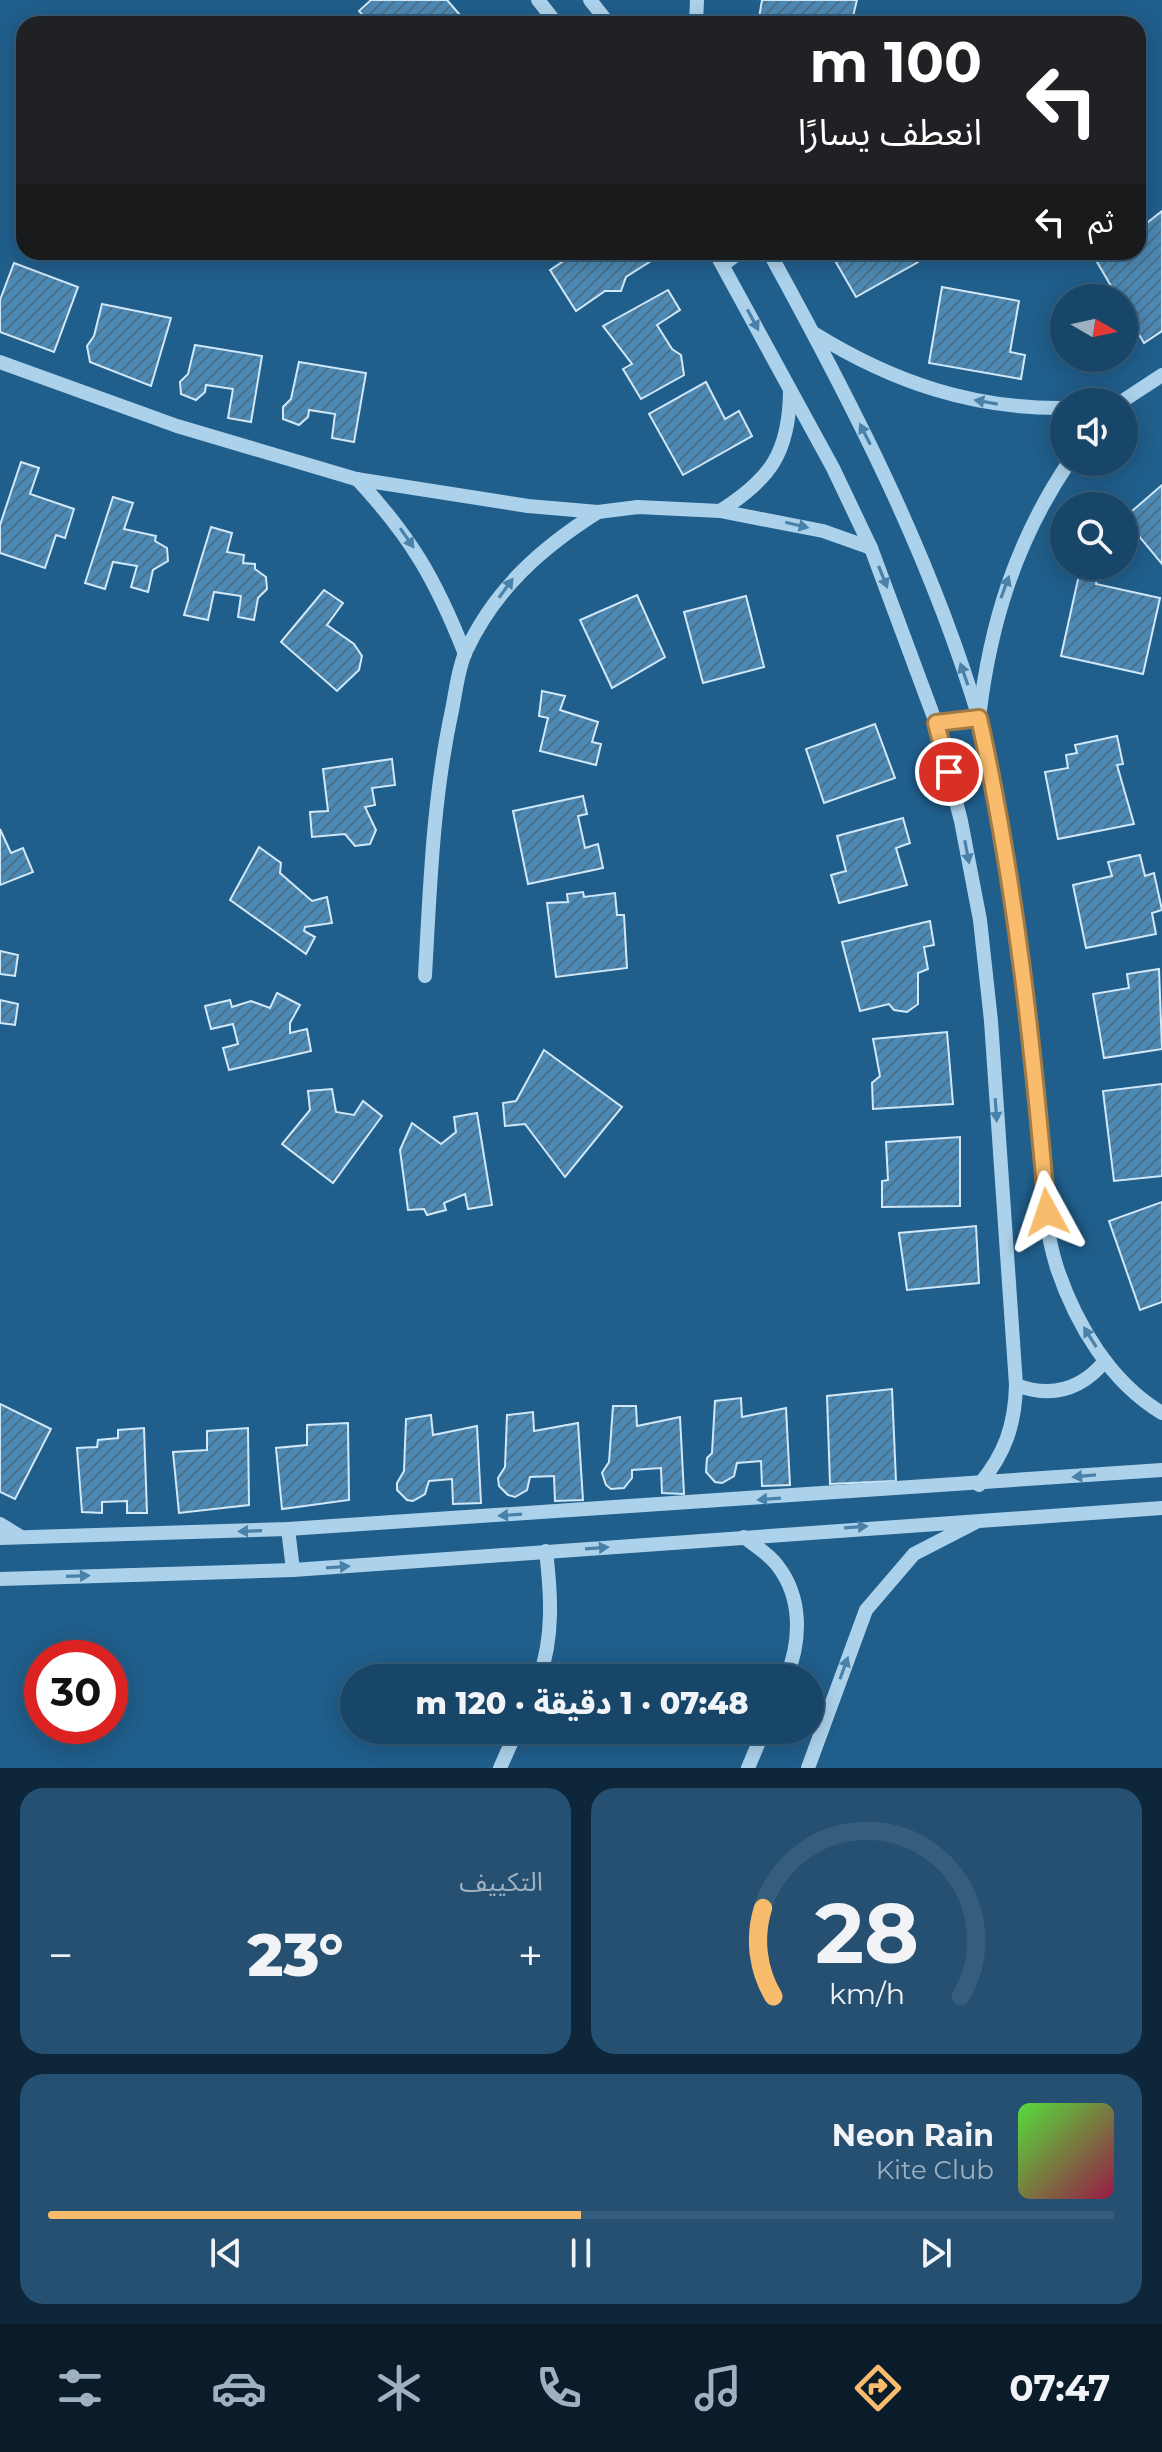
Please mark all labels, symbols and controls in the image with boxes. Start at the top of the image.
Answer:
text: 100 m [809,28,982,96]
icon: left [1010,48,1114,152]
text: انعطف يسارًا [798,110,982,154]
icon: left [1028,200,1072,244]
text: ثم [1088,203,1114,240]
north arrow [1050,284,1138,372]
map controls [1050,284,1138,580]
one-way arrow [746,309,759,332]
button: sound [1050,388,1138,476]
one-way arrow [974,396,999,408]
one-way arrow [858,422,872,445]
button: search [1050,492,1138,580]
one-way arrow [784,519,809,532]
one-way arrow [399,527,414,548]
one-way arrow [876,565,889,589]
one-way arrow [999,575,1012,599]
one-way arrow [498,578,514,598]
one-way arrow [958,661,970,685]
pin [915,738,983,806]
icon: arrive [927,750,971,794]
one-way arrow [962,840,974,865]
one-way arrow [990,1098,1003,1123]
position arrow [1005,1170,1089,1254]
one-way arrow [1082,1327,1097,1348]
one-way arrow [1071,1470,1096,1483]
one-way arrow [756,1493,781,1506]
one-way arrow [497,1509,522,1522]
one-way arrow [844,1521,869,1534]
one-way arrow [237,1524,262,1537]
one-way arrow [585,1541,610,1554]
one-way arrow [326,1560,351,1573]
one-way arrow [66,1570,91,1583]
speed limit sign: 30 [24,1640,128,1744]
one-way arrow [838,1656,850,1680]
text: 07:48 · 1 دقيقة · 120 m [415,1685,749,1722]
text: التكييف [459,1866,543,1898]
text: 28 [815,1882,919,1984]
text: 23° [247,1918,344,1991]
text: − [48,1928,73,1982]
text: + [518,1928,543,1982]
text: km/h [828,1976,905,2011]
text: Neon Rain [832,2117,994,2154]
text: Kite Club [876,2154,994,2186]
icon: previous [204,2231,248,2275]
icon: pause [559,2231,603,2275]
icon: next [914,2231,958,2275]
icon: filters [52,2360,108,2416]
icon: car [211,2360,267,2416]
icon: climate [371,2360,427,2416]
icon: phone [531,2360,587,2416]
icon: music [690,2360,746,2416]
icon: directions [850,2360,906,2416]
text: 07:47 [1009,2366,1110,2410]

